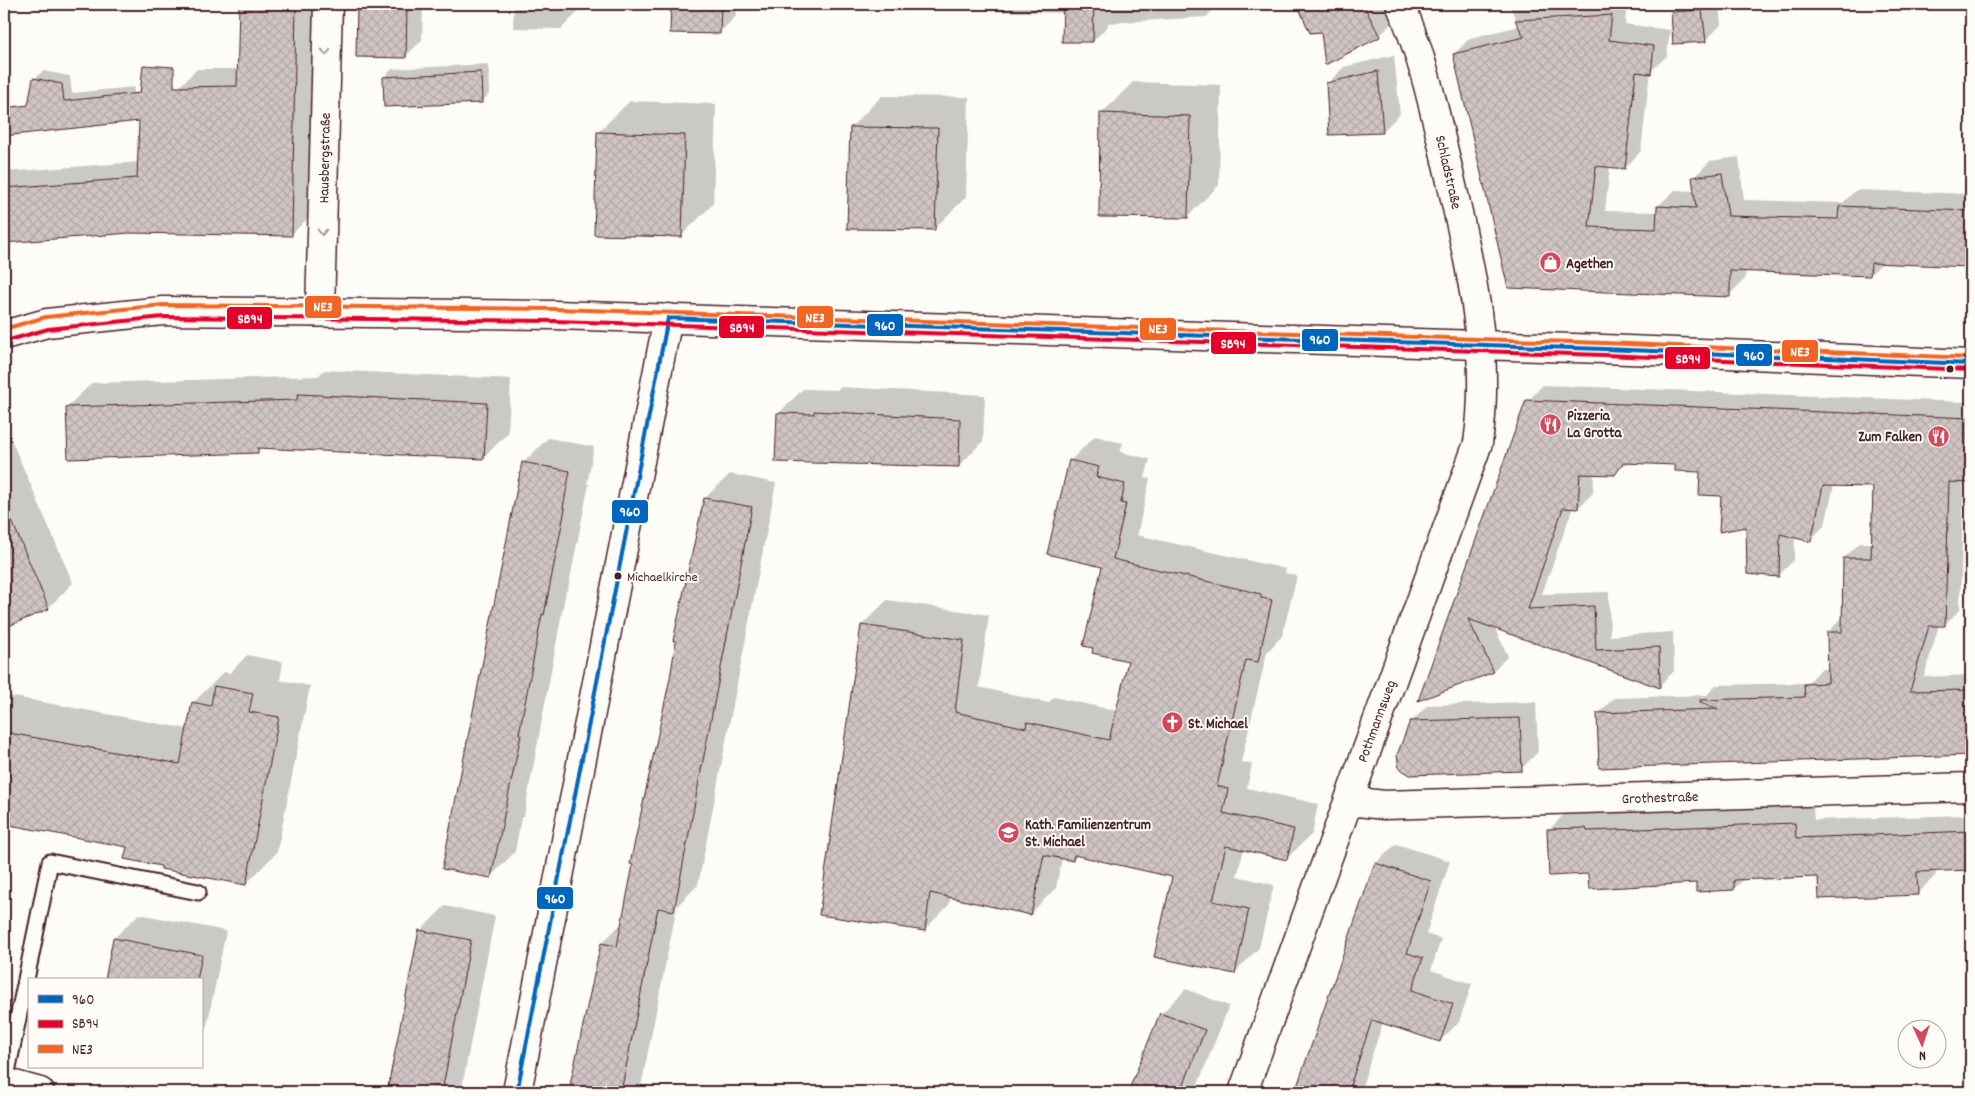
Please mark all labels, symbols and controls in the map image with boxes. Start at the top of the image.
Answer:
one-way arrow [321,49,332,57]
street label: Hausbergstraße [314,112,338,204]
street label: Schladstraße [1428,133,1466,212]
one-way arrow [316,229,327,237]
shop icon: Agethen [1538,251,1562,275]
place label: Agethen [1566,254,1613,276]
line badge: NE3 [304,295,342,319]
text: NE3 [313,298,333,318]
line badge: NE3 [796,305,834,329]
line badge: SB94 [226,306,273,330]
text: NE3 [805,309,825,329]
text: SB94 [237,310,263,330]
line badge: 960 [866,313,904,337]
line badge: SB94 [718,315,765,339]
text: 960 [875,317,895,337]
line badge: NE3 [1139,317,1177,341]
text: SB94 [729,319,755,339]
text: NE3 [1148,320,1168,340]
line badge: 960 [1301,328,1339,352]
line badge: SB94 [1210,331,1257,355]
text: 960 [1310,331,1330,351]
text: SB94 [1220,335,1246,355]
line badge: NE3 [1781,339,1819,363]
line badge: 960 [1735,343,1773,367]
text: NE3 [1790,343,1810,363]
line badge: SB94 [1664,346,1711,370]
text: 960 [1744,347,1764,367]
text: SB94 [1675,350,1701,370]
unlabelled marker [1945,364,1955,374]
place label: Pizzeria La Grotta [1567,406,1622,445]
restaurant icon: Pizzeria La Grotta [1539,412,1563,436]
restaurant icon: Zum Falken [1926,424,1950,448]
place label: Zum Falken [1858,427,1922,449]
line badge: 960 [611,499,649,524]
text: 960 [620,503,640,523]
place label: Michaelkirche [627,568,698,588]
marker: Michaelkirche [613,571,623,581]
street label: Pothmannsweg [1353,677,1403,766]
church icon: St. Michael [1160,711,1184,735]
place label: St. Michael [1188,714,1248,736]
street label: Grothestraße [1621,787,1699,811]
place label: Kath. Familienzentrum St. Michael [1025,815,1151,854]
school or university icon: Kath. Familienzentrum St. Michael [997,821,1021,845]
line badge: 960 [536,886,574,910]
text: 960 [545,890,565,910]
legend [28,978,202,1068]
text: 960 [72,990,94,1012]
text: SB94 [72,1014,99,1036]
north arrow [1898,1018,1948,1068]
text: NE3 [72,1040,93,1062]
text: N [1919,1045,1927,1065]

